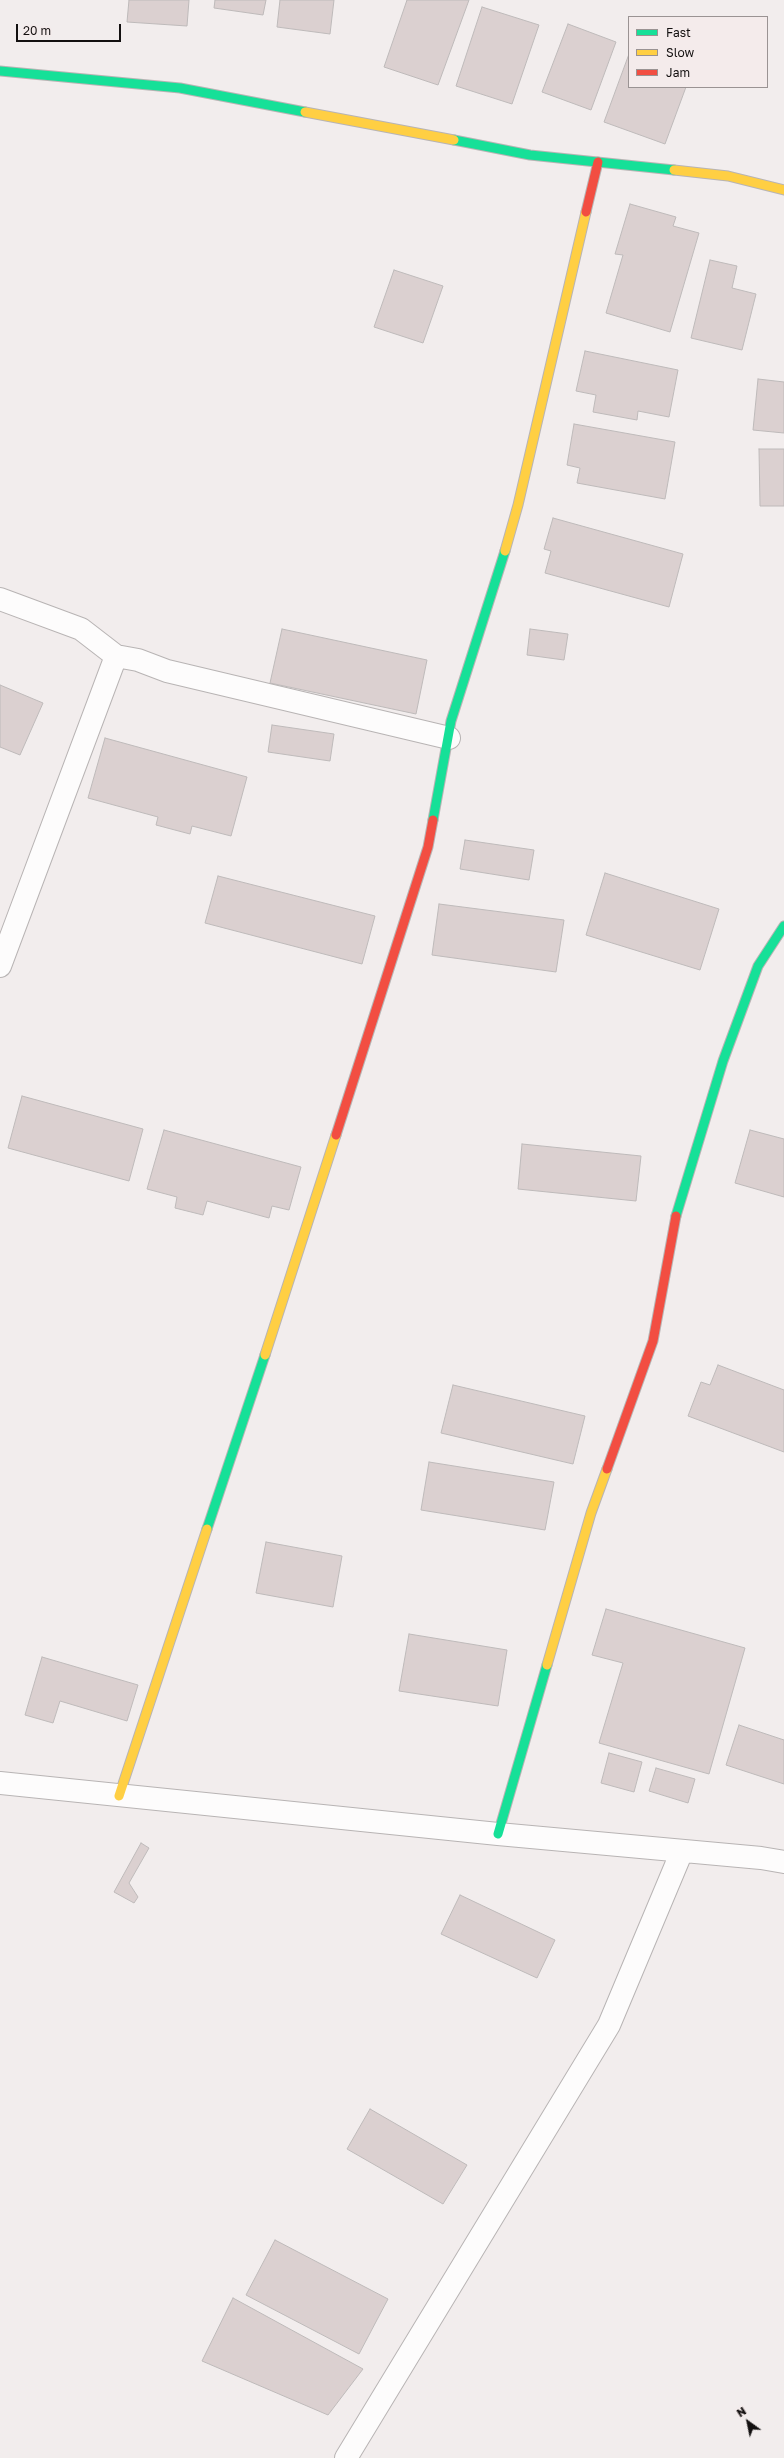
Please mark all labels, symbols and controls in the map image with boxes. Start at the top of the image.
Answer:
scale bar [18,16,123,42]
legend [628,16,768,88]
text: 20 m [23,23,51,38]
text: Fast [666,25,691,40]
text: Slow [666,45,694,60]
text: Jam [666,65,690,80]
north arrow [728,2402,768,2442]
text: N [734,2404,748,2419]

